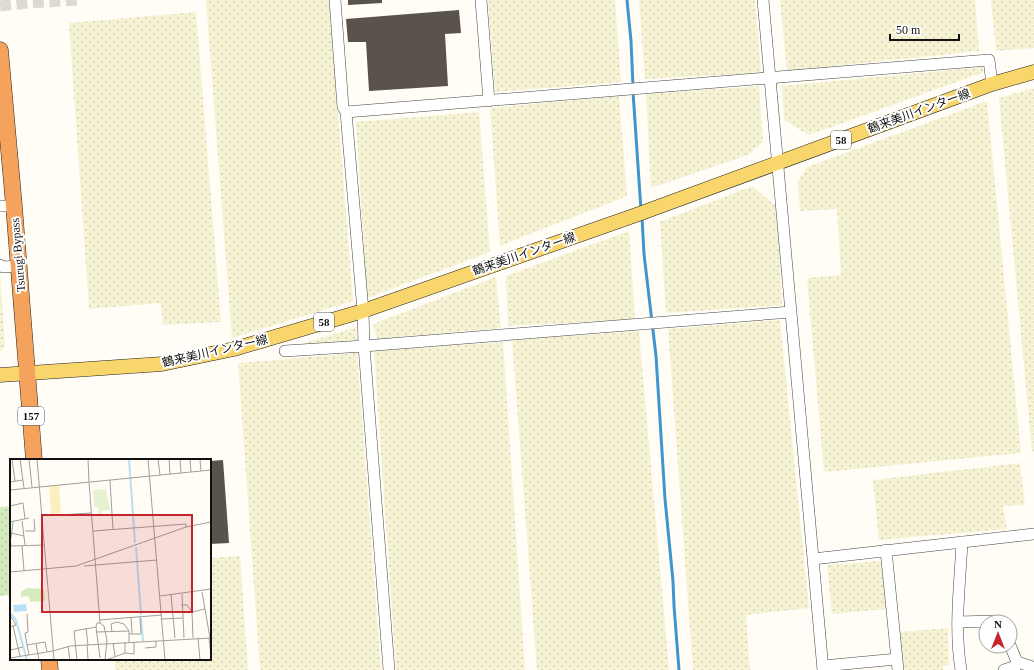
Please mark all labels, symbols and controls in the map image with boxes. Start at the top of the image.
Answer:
scale bar [890,16,959,42]
text: 50 m [896,23,921,37]
street label: 鶴来美川インター線 [866,86,972,136]
road number: 58 [831,131,851,149]
street label: Tsurugi Bypass [8,217,28,293]
street label: 鶴来美川インター線 [471,230,577,278]
road number: 58 [314,313,334,331]
street label: 鶴来美川インター線 [161,332,269,370]
road number: 157 [18,407,44,425]
inset map [10,459,211,660]
north arrow [978,614,1018,654]
text: N [994,618,1002,630]

